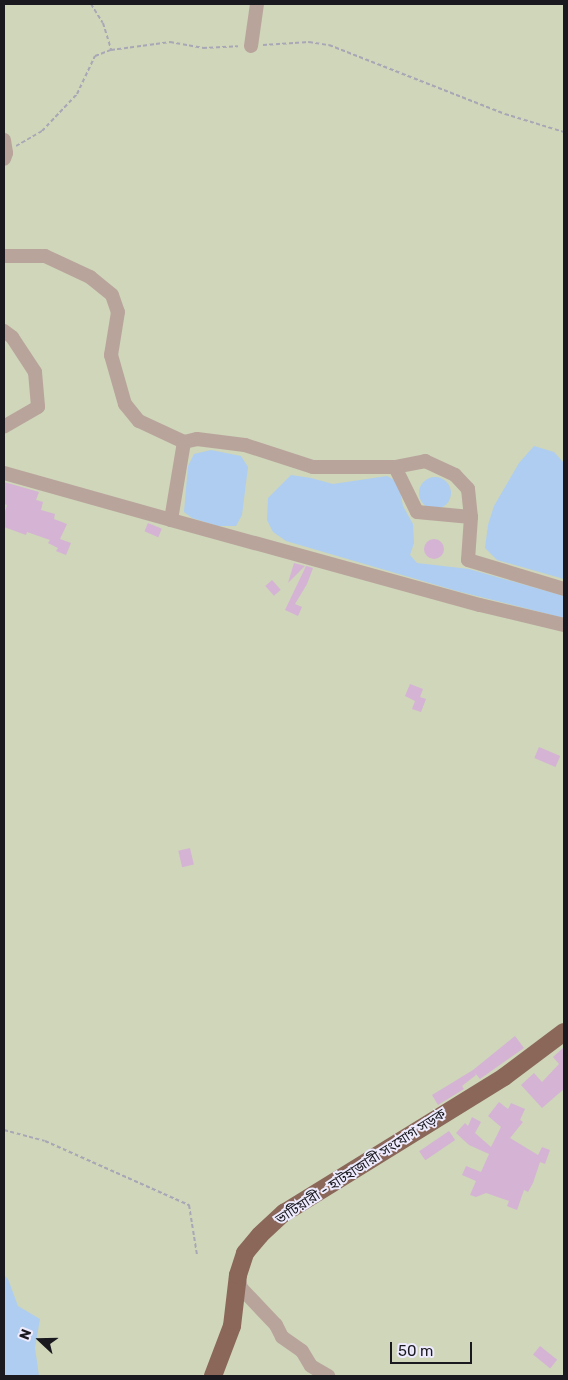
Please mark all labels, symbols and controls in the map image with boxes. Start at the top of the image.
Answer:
street label: ভাটিয়ারী - হাটহাজারী সংযোগ সড়ক [273,1106,449,1228]
north arrow [15,1315,65,1365]
text: N [16,1327,35,1342]
scale bar [393,1332,476,1364]
text: 50 m [398,1342,433,1360]

